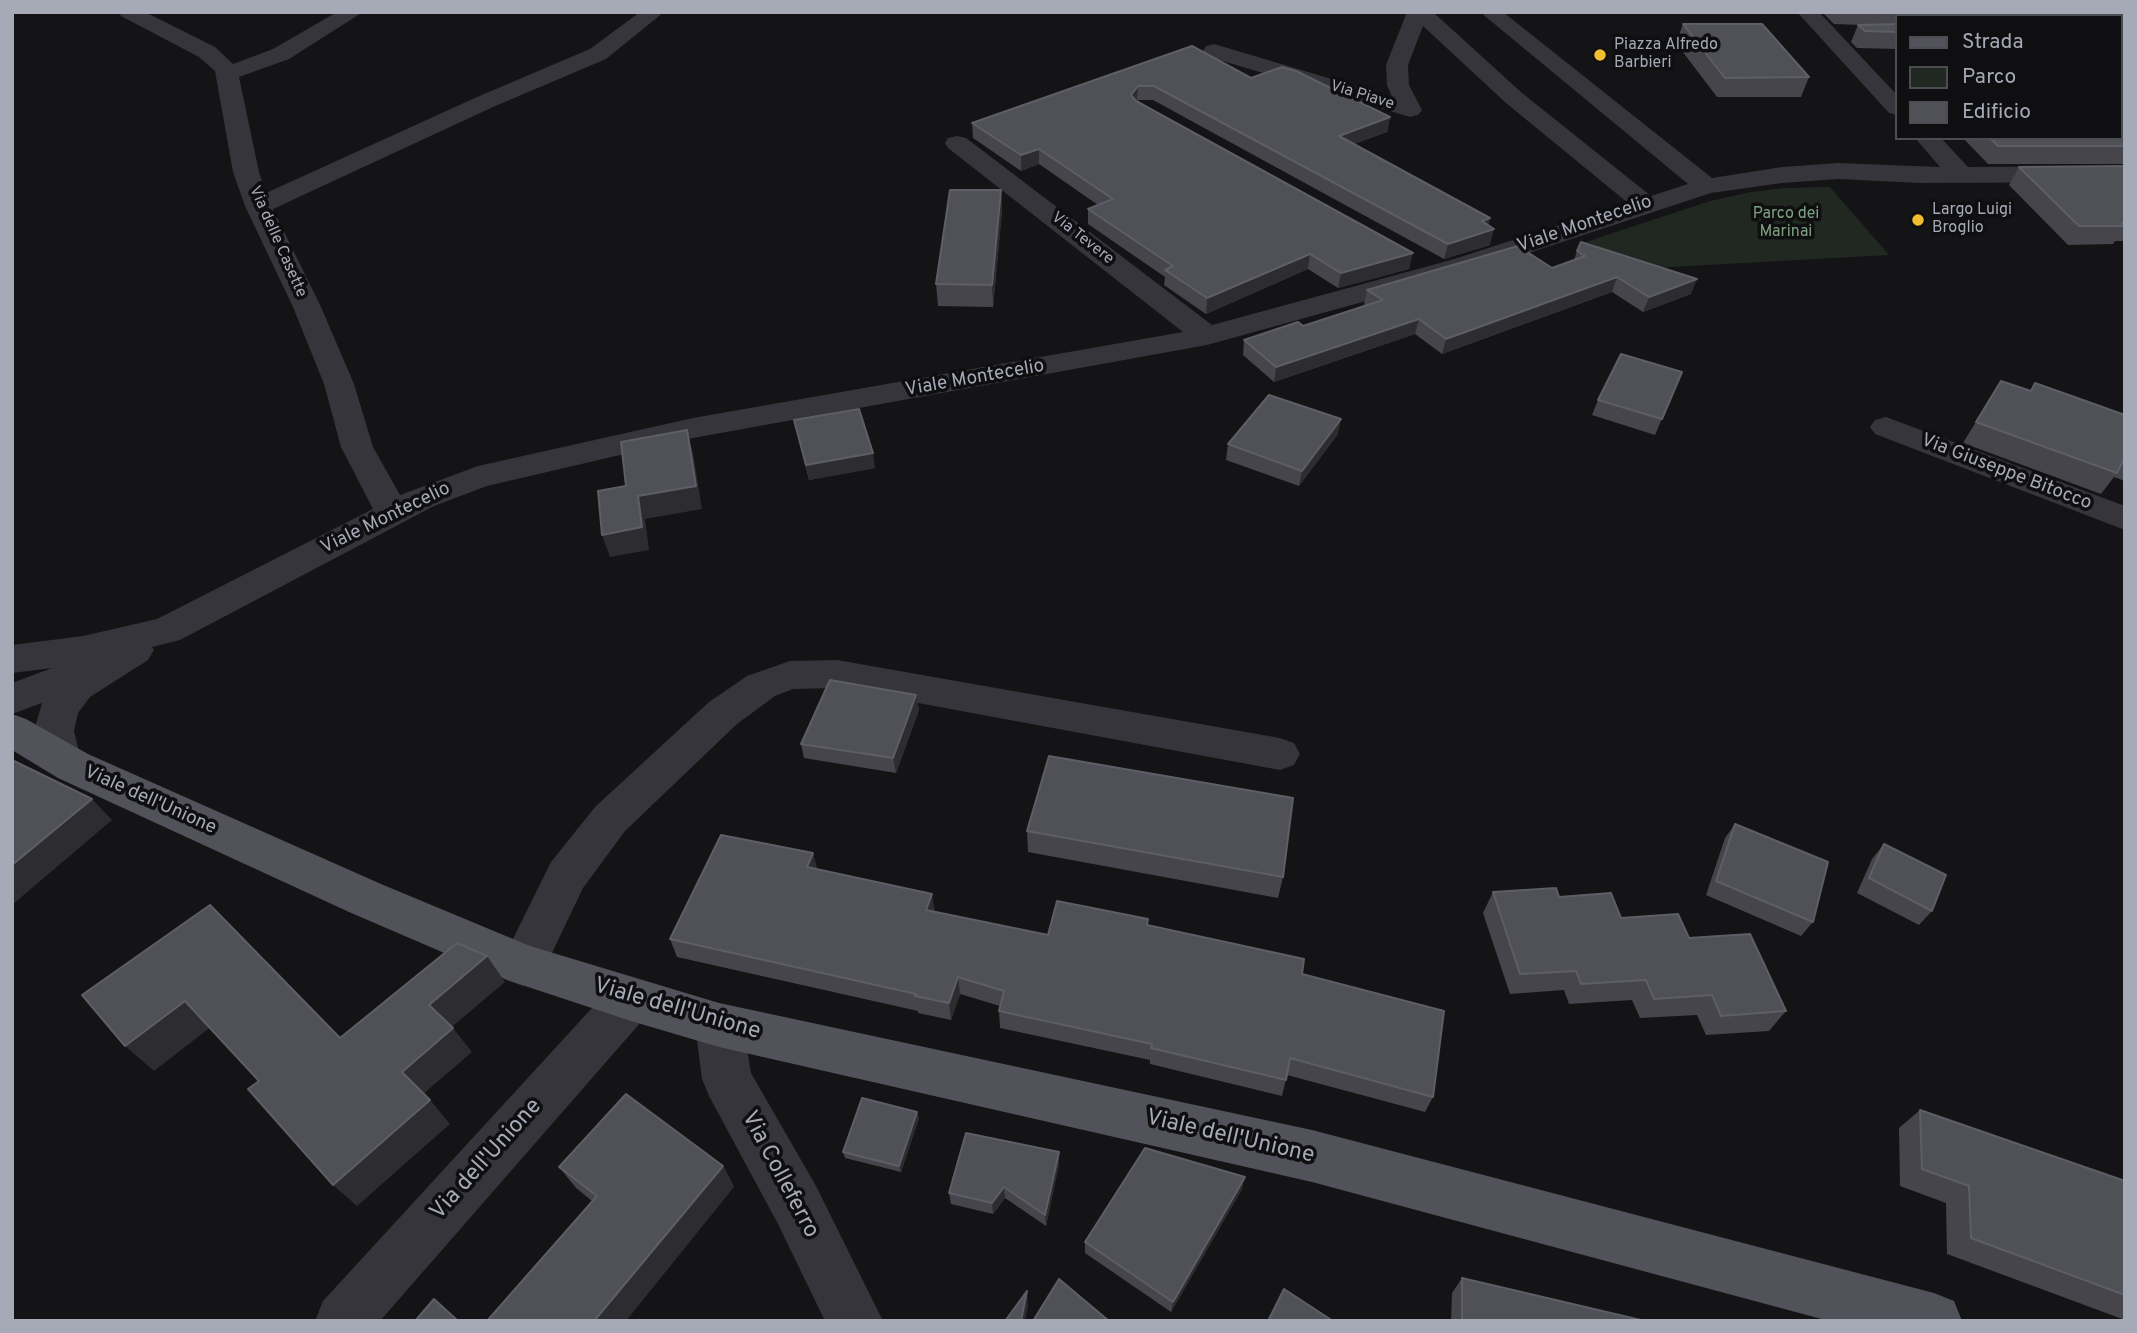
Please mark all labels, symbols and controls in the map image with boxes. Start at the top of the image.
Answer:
legend [1896,14,2123,140]
text: Strada [1962,29,2023,56]
place label: Piazza Alfredo Barbieri [1614,36,1718,74]
marker: Piazza Alfredo Barbieri [1592,47,1608,63]
text: Parco [1962,64,2016,91]
street label: Via Piave [1328,77,1396,115]
text: Edificio [1962,99,2031,126]
street label: Via delle Casette [244,183,310,301]
street label: Viale Montecelio [1515,191,1655,259]
place label: Largo Luigi Broglio [1932,201,2012,239]
park label: Parco dei Marinai [1753,205,1819,243]
street label: Via Tevere [1047,209,1117,269]
marker: Largo Luigi Broglio [1910,212,1926,228]
street label: Viale Montecelio [904,356,1046,402]
street label: Via Giuseppe Bitocco [1917,430,2095,516]
street label: Viale Montecelio [318,478,454,560]
street label: Viale dell'Unione [80,762,220,840]
street label: Viale dell'Unione [591,973,763,1047]
street label: Via dell'Unione [425,1094,549,1226]
street label: Viale dell'Unione [1143,1105,1317,1171]
street label: Via Colleferro [734,1107,824,1243]

